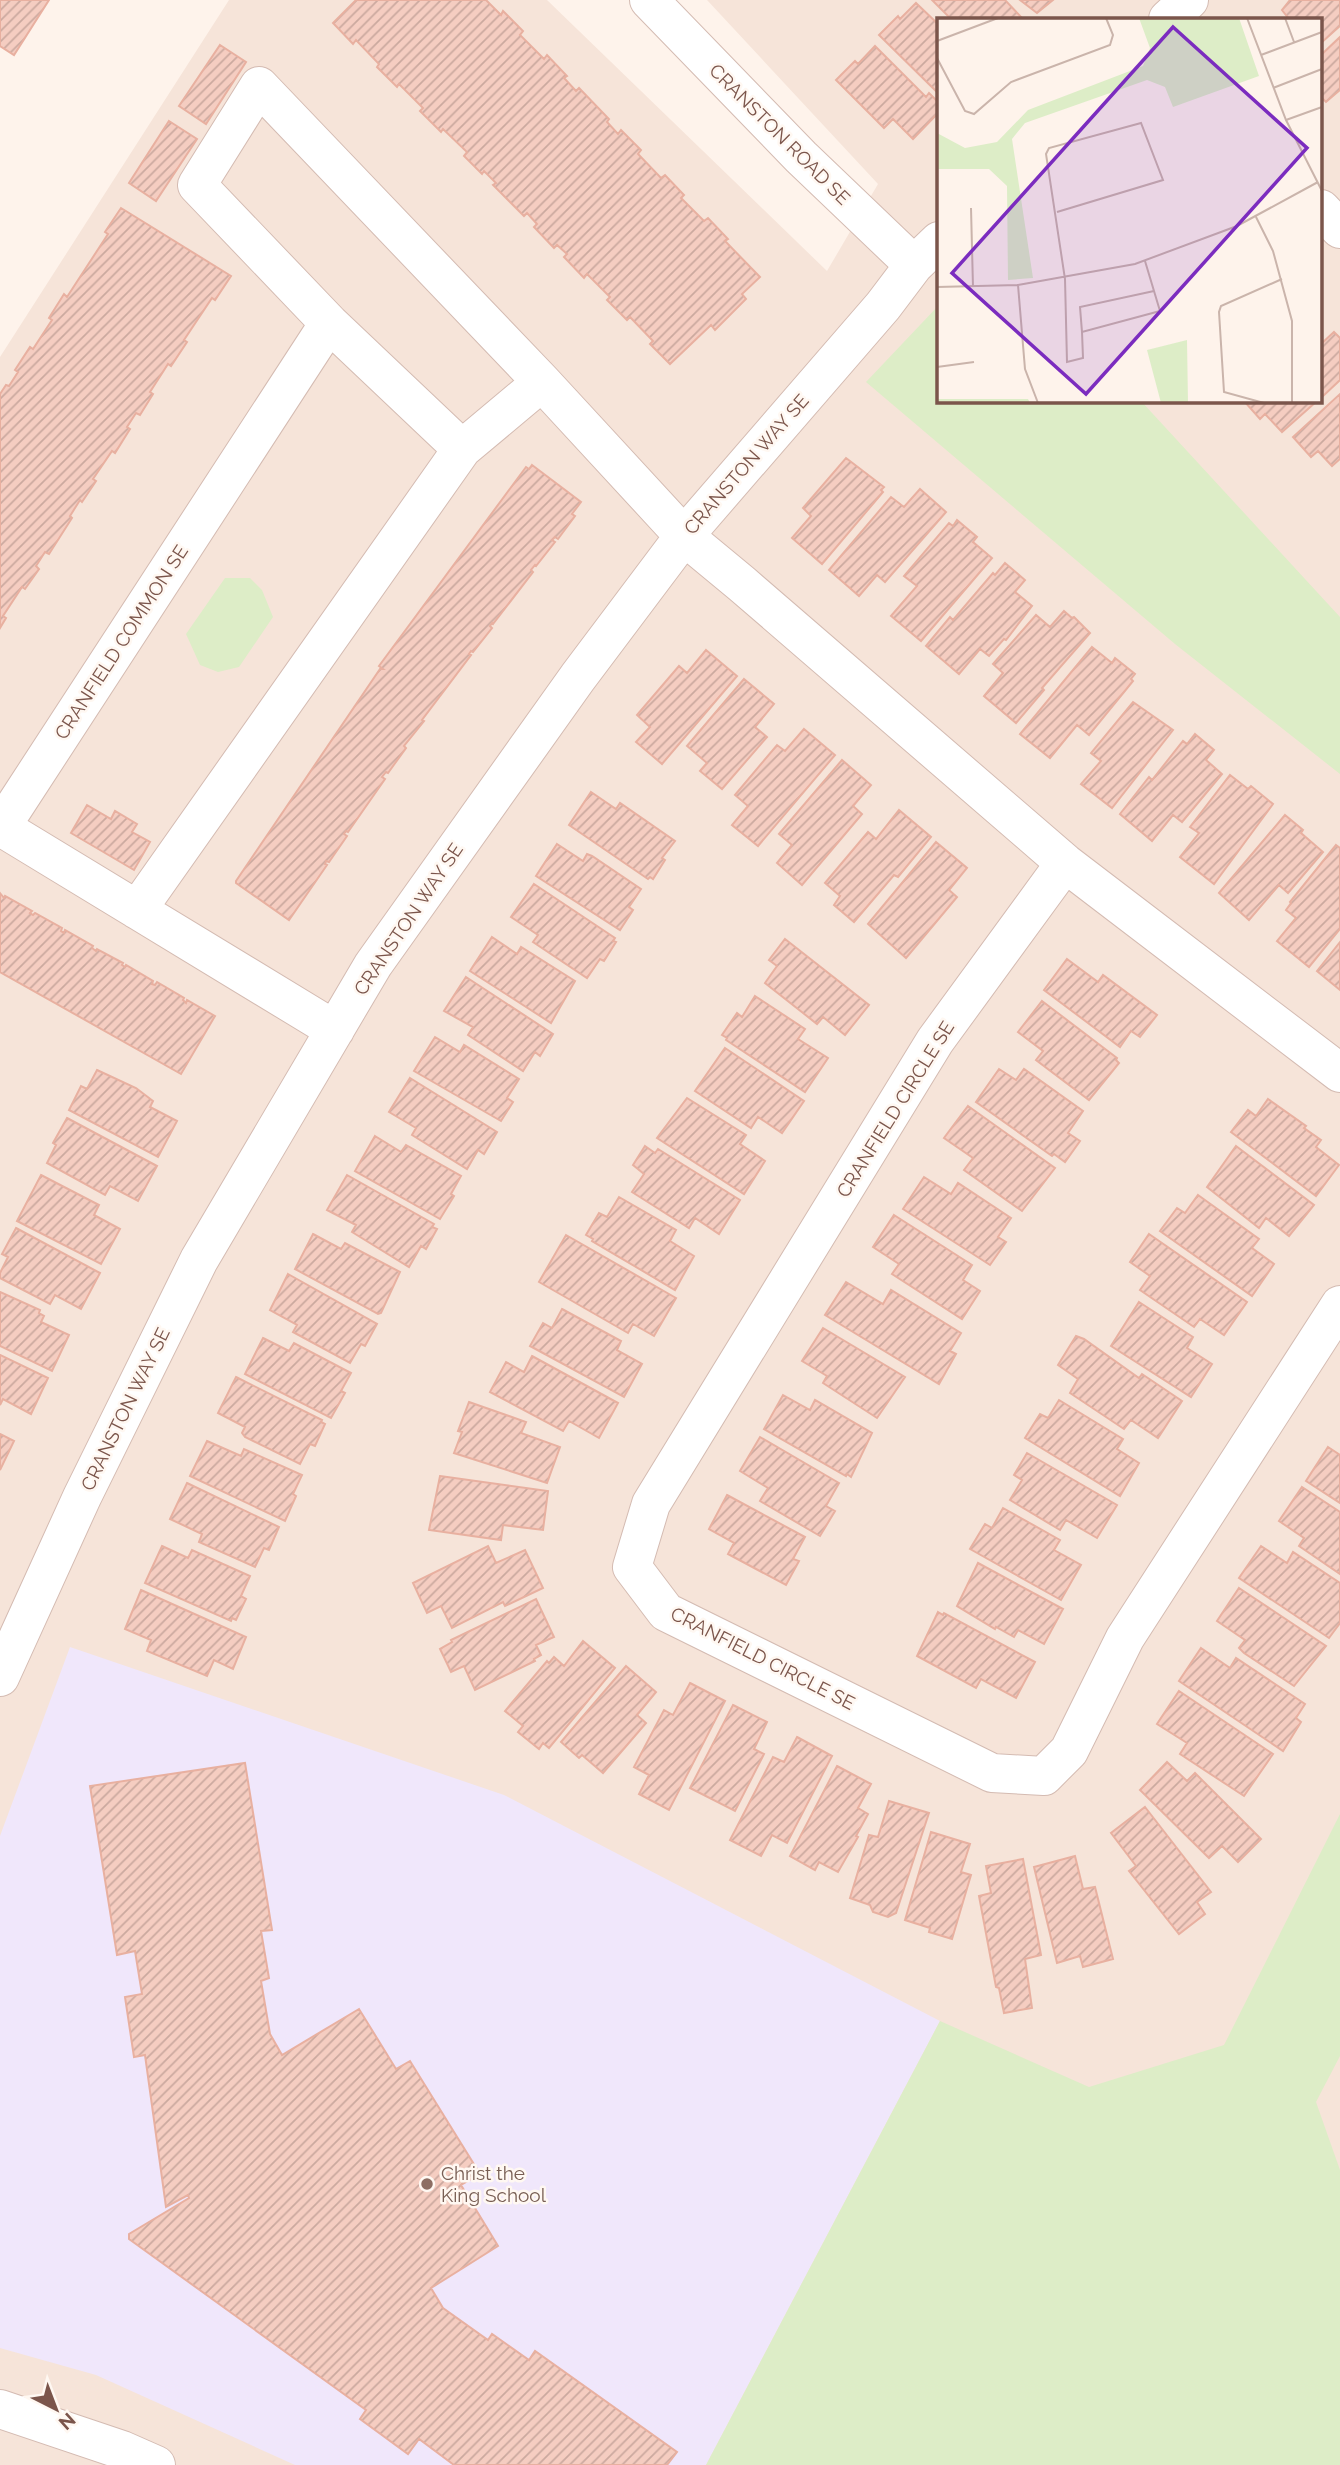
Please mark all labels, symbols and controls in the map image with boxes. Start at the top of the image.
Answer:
inset map [937,18,1322,402]
street label: CRANSTON ROAD SE [705,59,855,209]
street label: CRANSTON WAY SE [679,389,813,539]
street label: CRANFIELD COMMON SE [50,541,192,743]
street label: CRANSTON WAY SE [349,839,467,999]
street label: CRANFIELD CIRCLE SE [832,1017,958,1201]
street label: CRANSTON WAY SE [76,1324,174,1494]
street label: CRANFIELD CIRCLE SE [667,1602,859,1714]
place label: Christ the King School [441,2162,547,2206]
marker: Christ the King School [419,2176,435,2192]
north arrow [21,2374,91,2444]
text: N [55,2409,80,2435]

